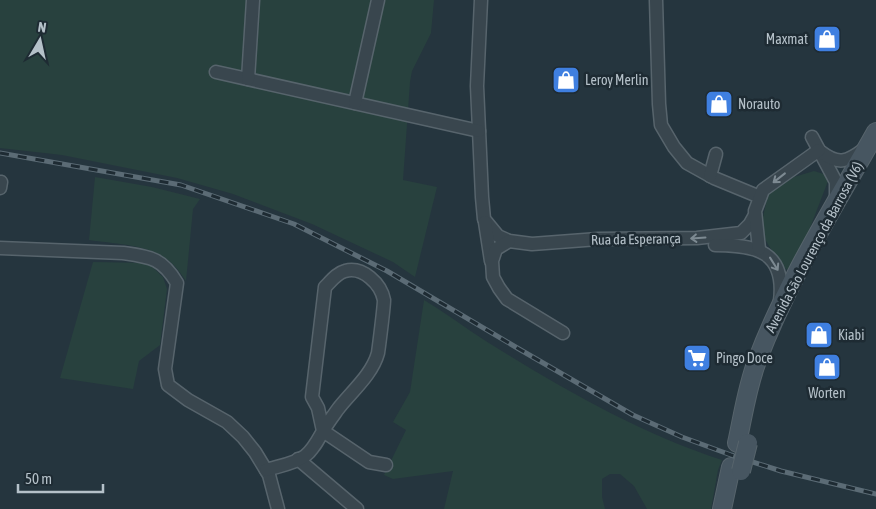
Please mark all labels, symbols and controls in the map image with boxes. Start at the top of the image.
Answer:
north arrow [15,15,65,65]
text: N [37,19,47,36]
shop icon: Maxmat [812,24,842,54]
place label: Maxmat [766,31,808,47]
shop icon: Leroy Merlin [551,65,581,95]
place label: Leroy Merlin [585,72,649,88]
shop icon: Norauto [704,89,734,119]
place label: Norauto [738,96,780,112]
street label: Avenida São Lourenço da Barrosa (V6) [762,159,866,335]
one-way arrow [773,172,786,183]
street label: Rua da Esperança [591,230,681,248]
one-way arrow [690,233,706,242]
one-way arrow [769,257,779,271]
shop icon: Kiabi [804,320,834,350]
place label: Kiabi [838,327,864,343]
supermarket icon: Pingo Doce [682,343,712,373]
place label: Pingo Doce [716,350,773,366]
shop icon: Worten [812,352,842,382]
place label: Worten [808,385,846,401]
scale bar [18,462,102,494]
text: 50 m [25,470,52,487]

